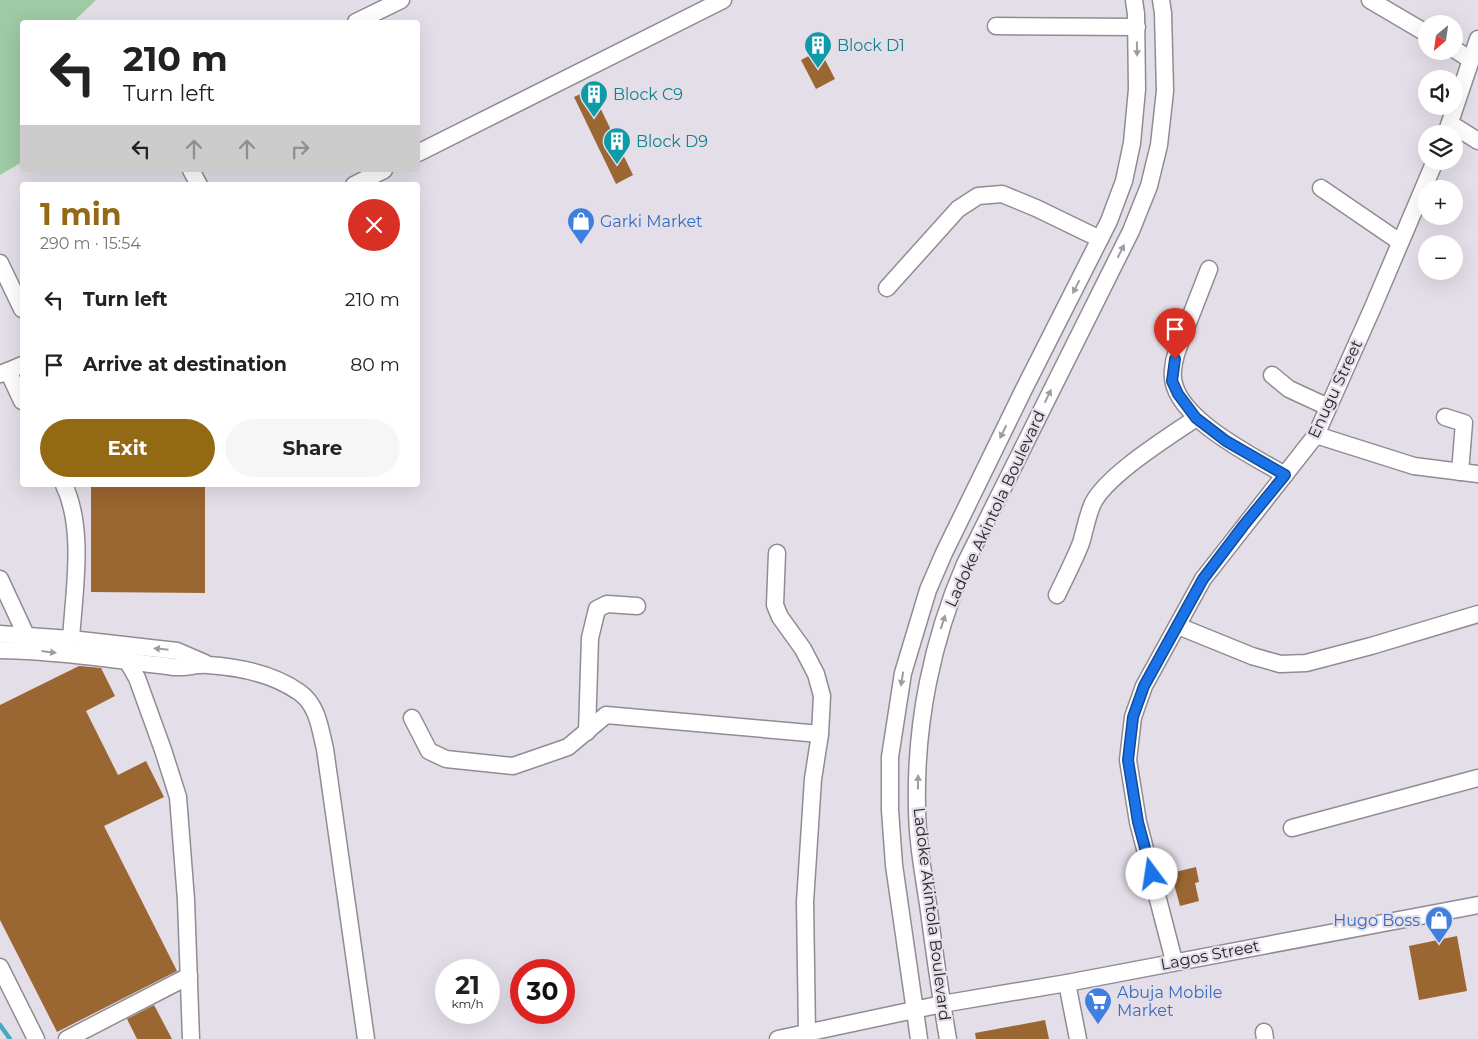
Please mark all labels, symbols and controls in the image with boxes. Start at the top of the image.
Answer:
north arrow [1418,15,1462,60]
map controls [1418,15,1463,280]
building icon: Block D1 [803,30,833,69]
place label: Block D1 [837,36,905,55]
text: 210 m [123,37,228,80]
icon: left [40,40,105,105]
one-way arrow [1133,41,1141,57]
button: sound [1418,70,1463,115]
building icon: Block C9 [579,79,609,118]
text: Turn left [123,80,215,107]
place label: Block C9 [613,85,683,104]
button: layers [1418,125,1463,170]
building icon: Block D9 [602,126,632,165]
place label: Block D9 [636,132,708,151]
icon: left [127,135,155,163]
icon: ahead [180,135,208,163]
icon: ahead [233,135,261,163]
icon: right [286,135,314,163]
button: + [1418,180,1463,225]
text: 1 min [40,196,121,233]
button: close [348,199,400,251]
shop icon: Garki Market [566,206,596,245]
place label: Garki Market [600,212,703,231]
text: 290 m · 15:54 [40,234,141,253]
button: − [1418,235,1463,280]
one-way arrow [1117,244,1125,258]
one-way arrow [1072,280,1080,294]
icon: left [40,286,68,314]
text: Turn left [83,288,168,311]
text: 210 m [345,288,400,311]
pin [1154,308,1196,359]
icon: arrive [1161,315,1189,343]
street label: Enugu Street [1304,336,1366,441]
icon: arrive [40,351,68,379]
text: Arrive at destination [83,353,287,376]
text: 80 m [350,353,400,376]
one-way arrow [1045,389,1053,403]
street label: Ladoke Akintola Boulevard [941,408,1049,610]
button: Exit [40,419,215,477]
button: Share [225,419,400,477]
one-way arrow [999,425,1007,439]
one-way arrow [939,615,947,630]
one-way arrow [153,645,169,653]
one-way arrow [41,648,57,656]
one-way arrow [898,671,906,687]
one-way arrow [914,774,922,790]
street label: Ladoke Akintola Boulevard [909,806,955,1022]
position arrow [1125,847,1177,899]
shop icon: Hugo Boss [1424,905,1454,944]
place label: Hugo Boss [1333,911,1420,930]
street label: Lagos Street [1159,936,1261,974]
speed limit sign: 30 [510,959,575,1024]
text: 21 [455,970,480,1000]
place label: Abuja Mobile Market [1117,983,1223,1020]
supermarket icon: Abuja Mobile Market [1083,986,1113,1025]
text: km/h [451,996,484,1011]

